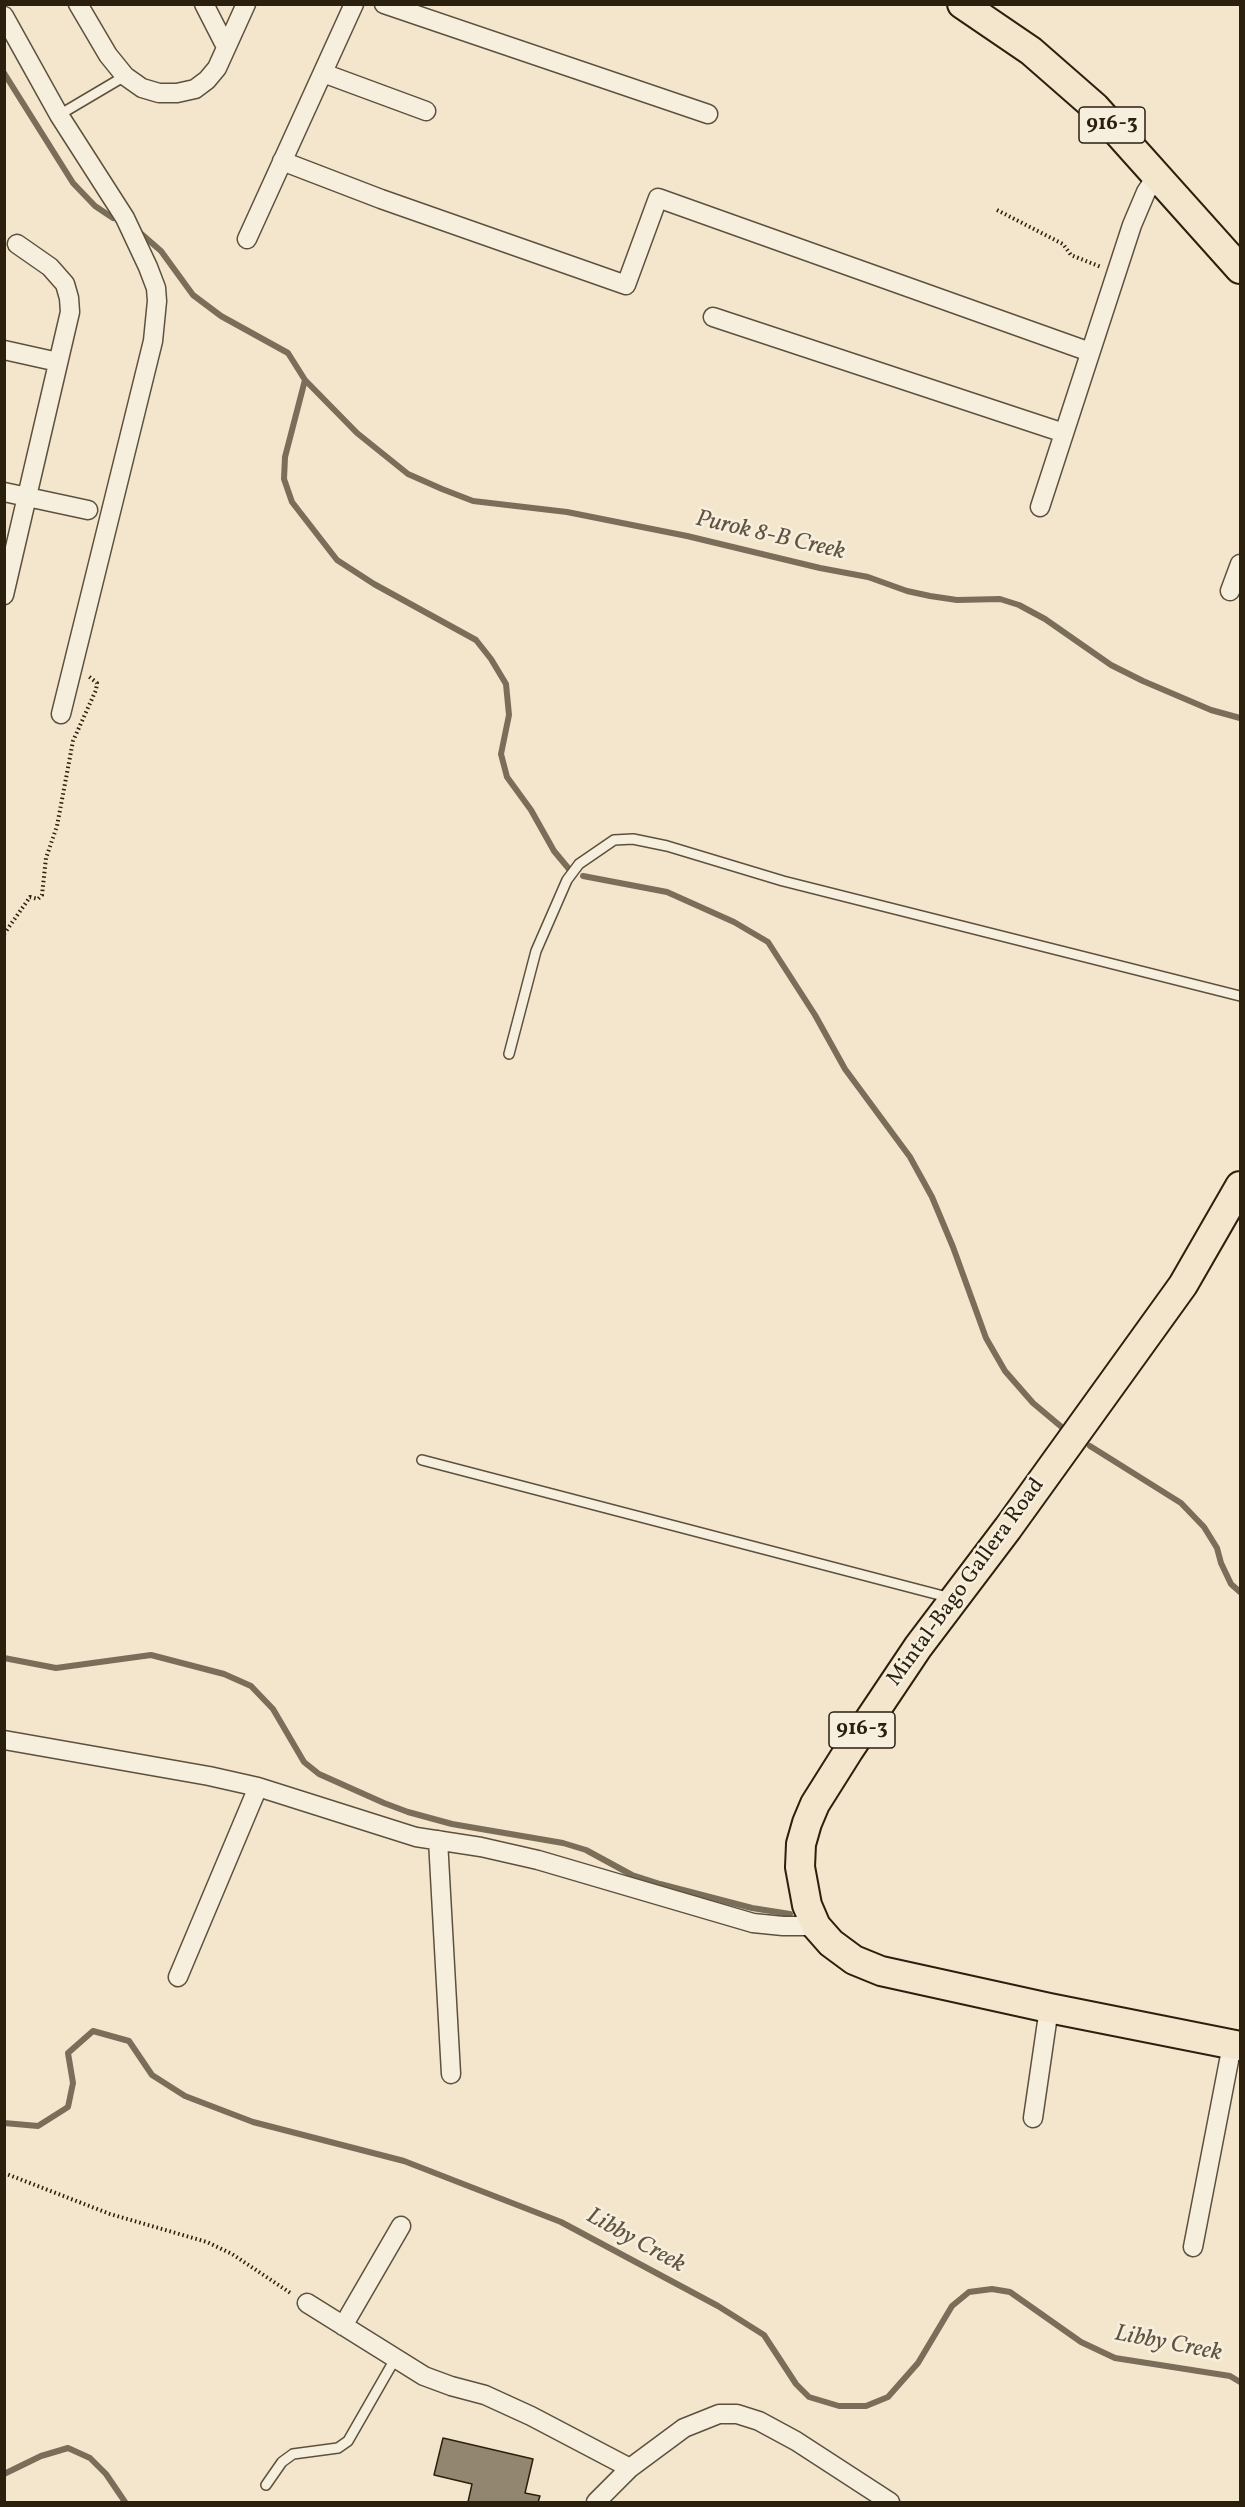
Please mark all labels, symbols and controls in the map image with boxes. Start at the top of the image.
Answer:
road number: 916-3 [1079,107,1145,143]
water label: Purok 8-B Creek [692,506,848,568]
street label: Mintal-Bago Gallera Road [883,1474,1051,1692]
road number: 916-3 [829,1712,895,1748]
water label: Libby Creek [580,2203,690,2281]
water label: Libby Creek [1112,2320,1224,2370]

